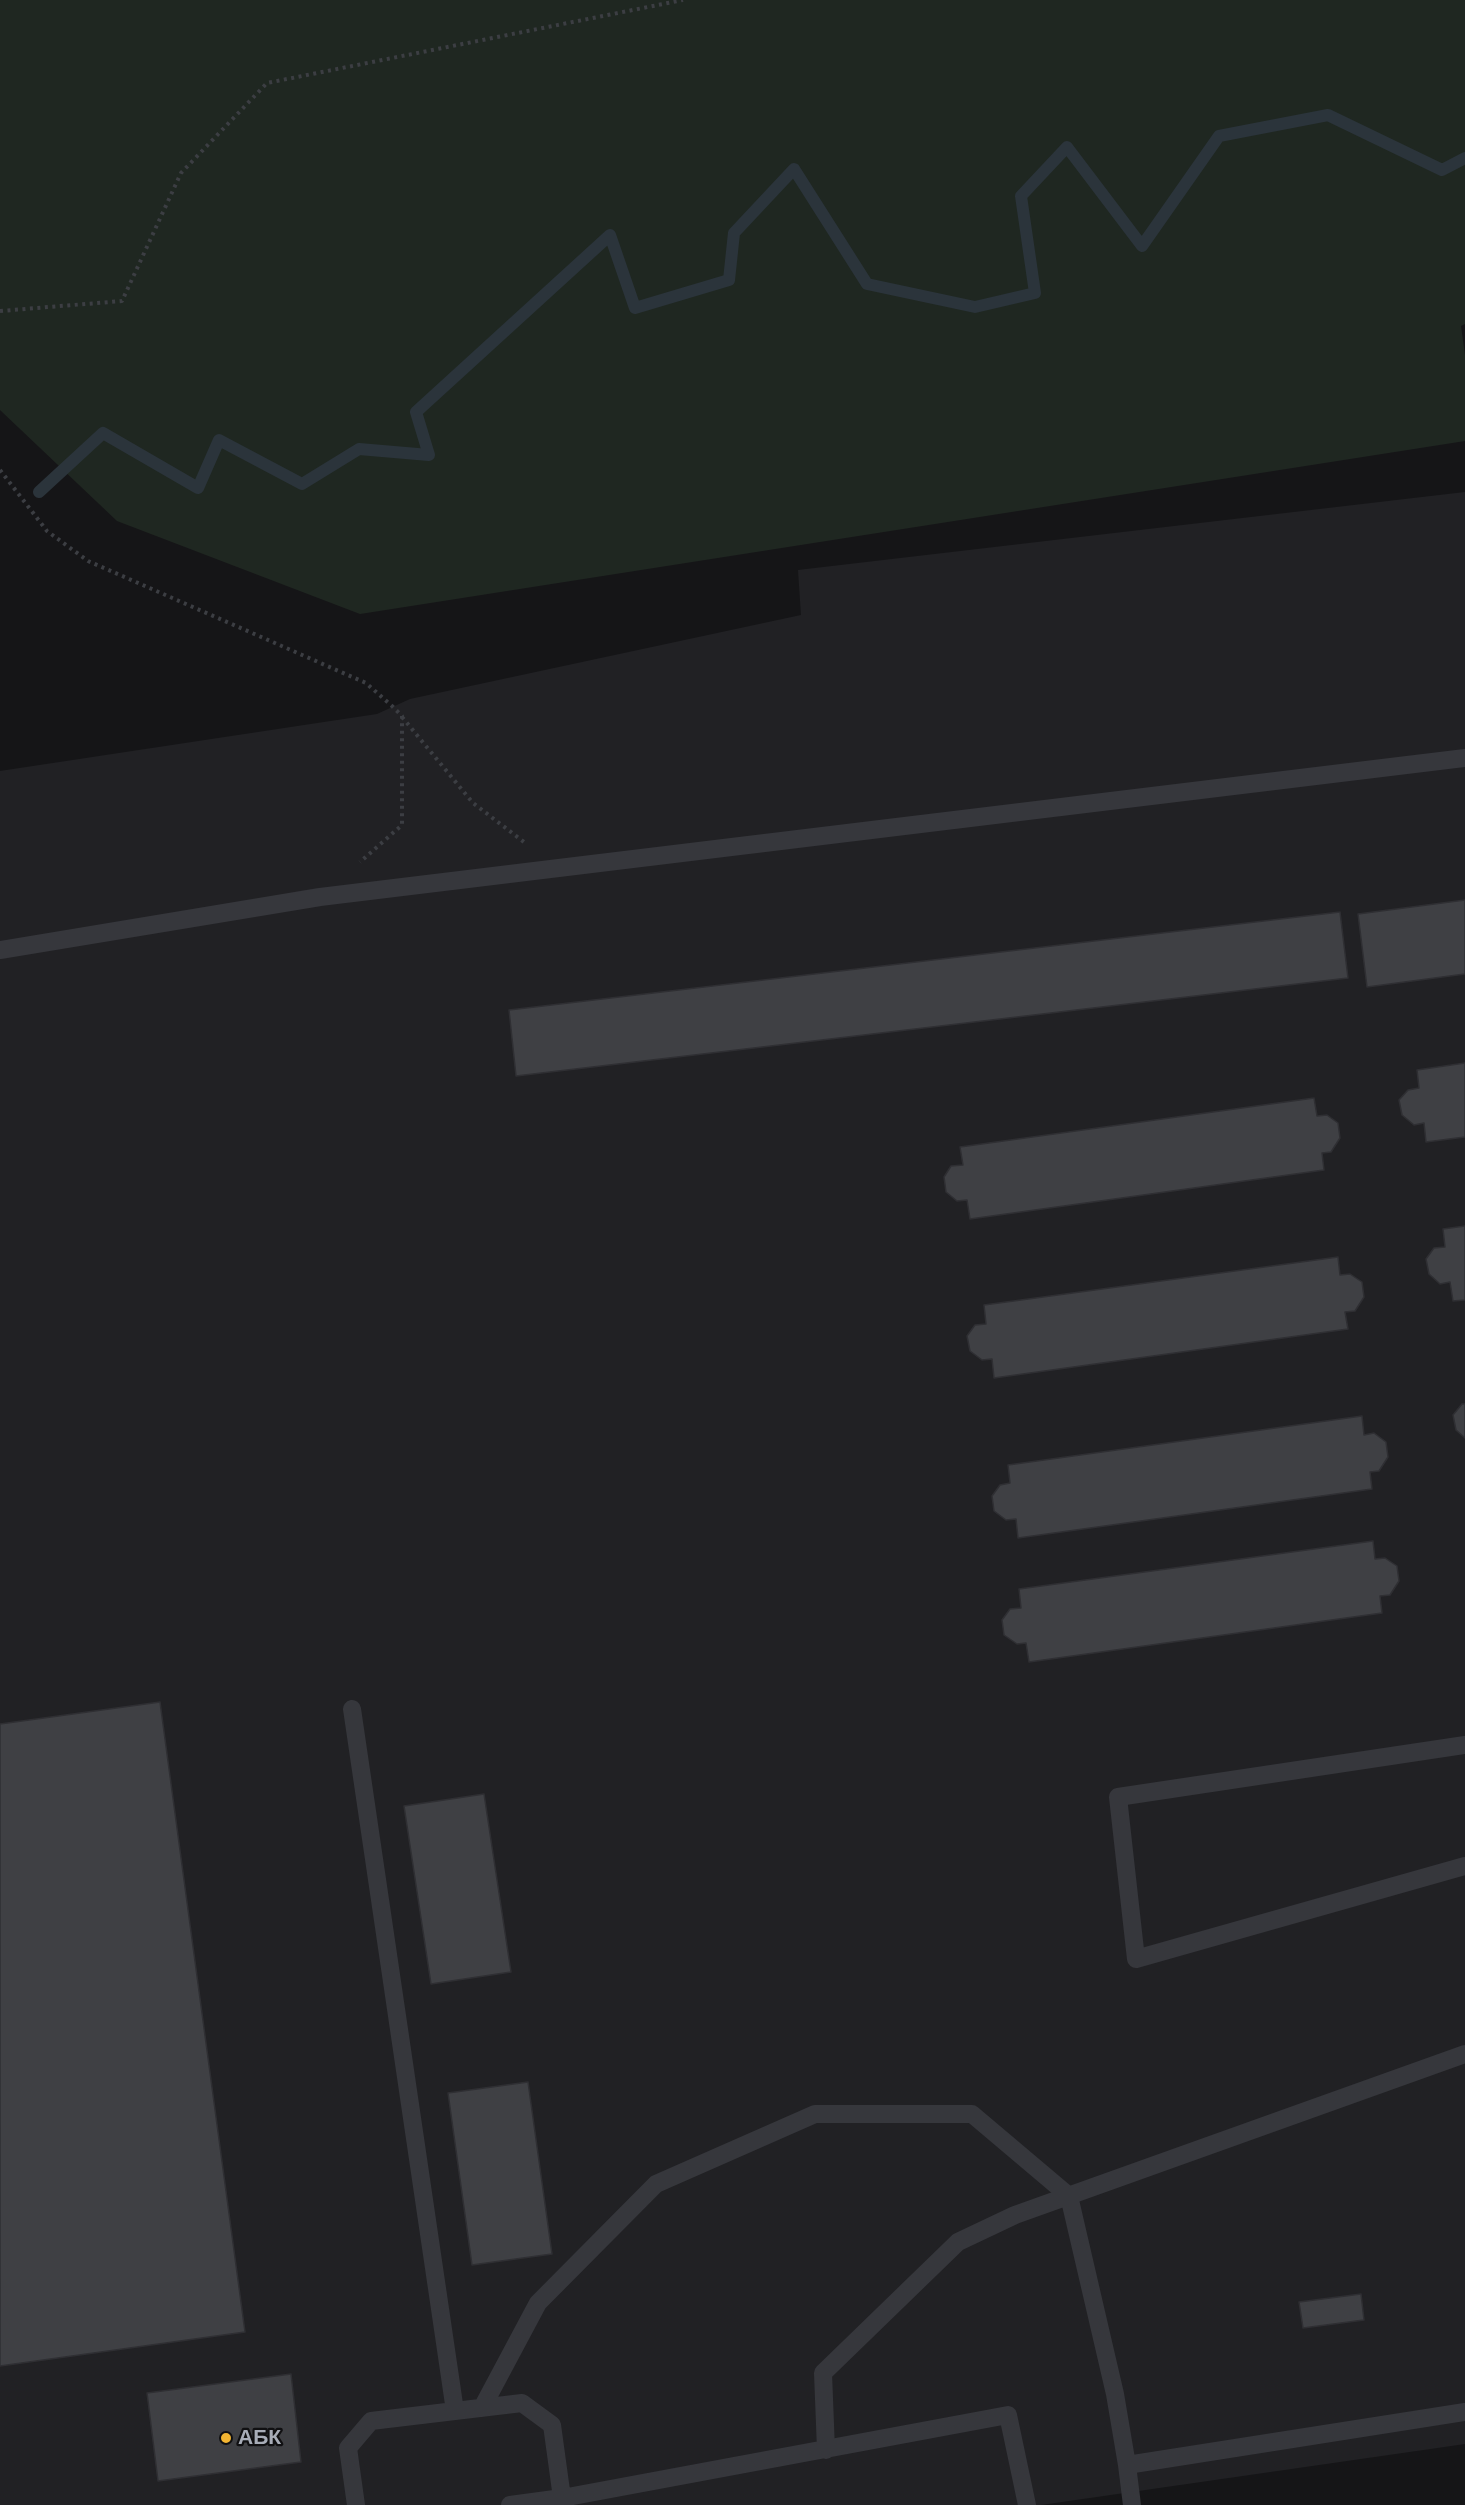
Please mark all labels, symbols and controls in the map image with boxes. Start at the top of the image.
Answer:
place label: АБК [238,2425,281,2451]
marker: АБК [219,2431,233,2445]

